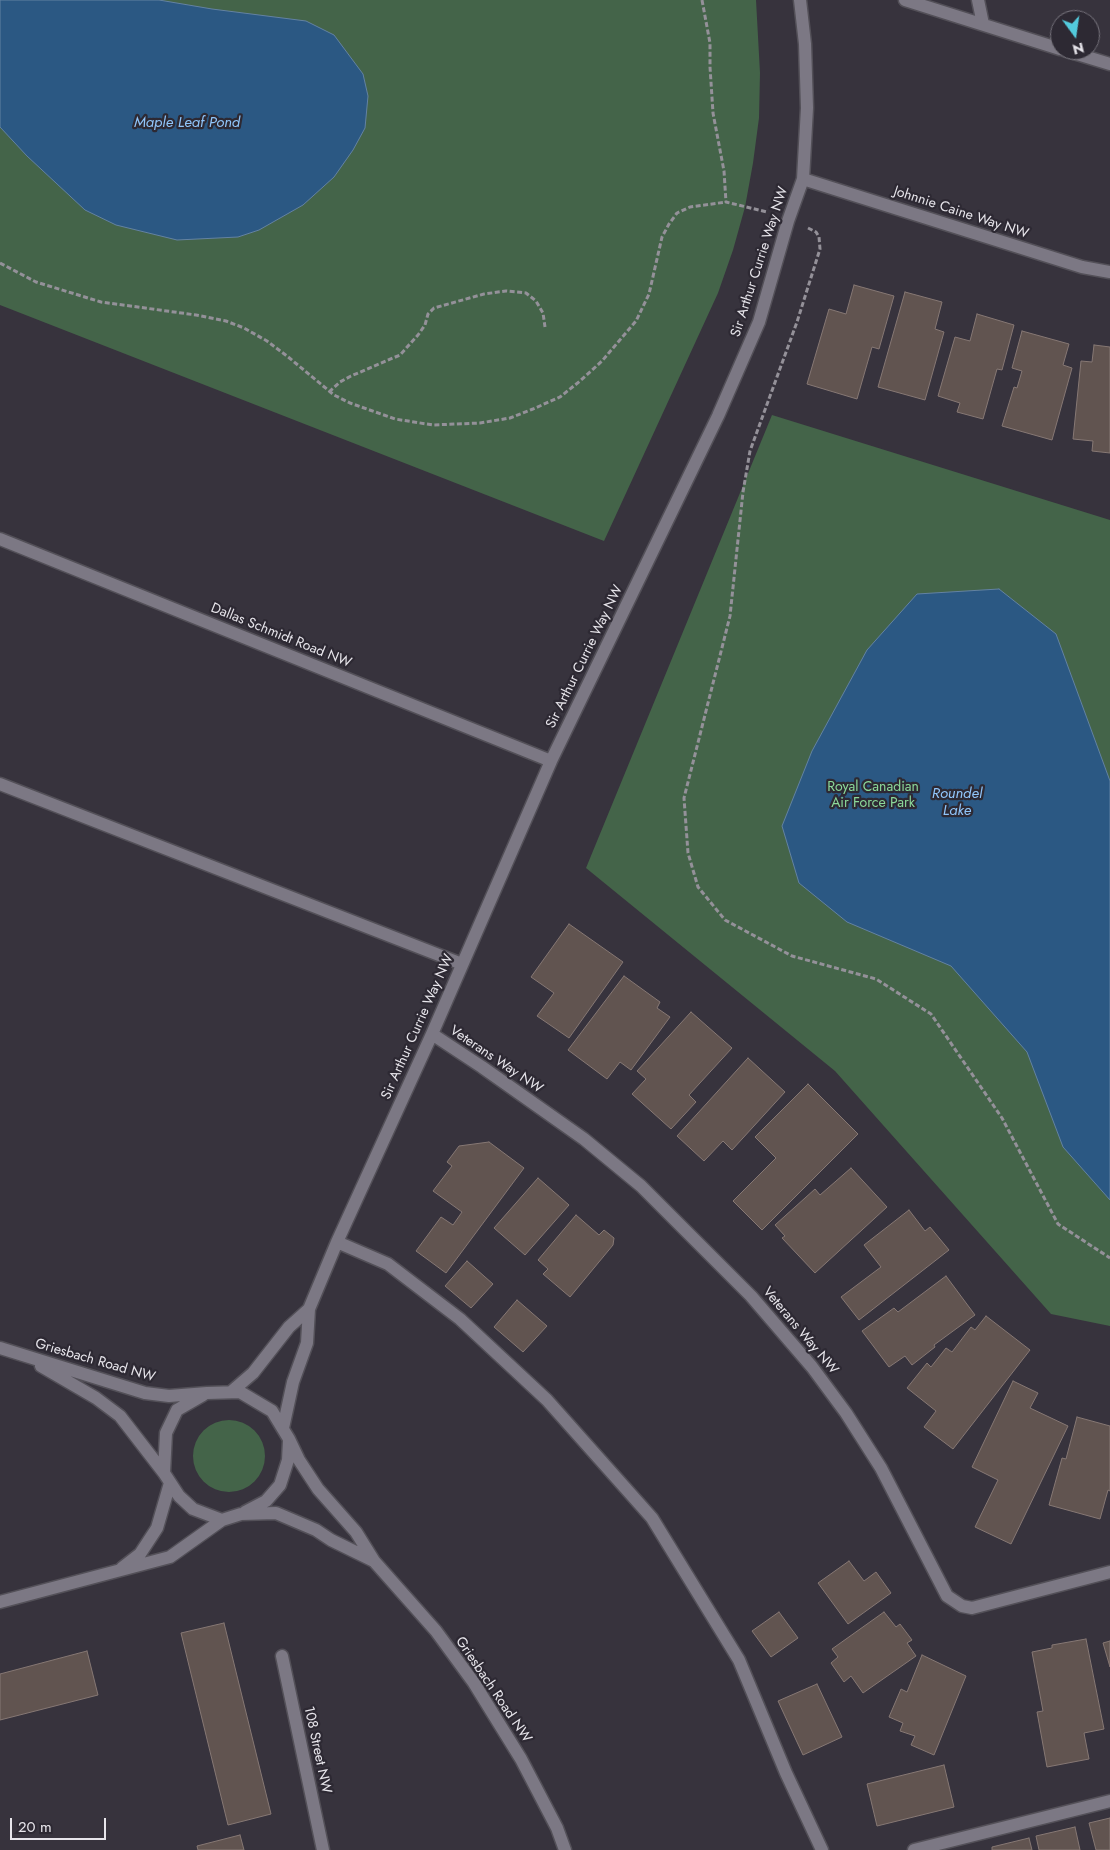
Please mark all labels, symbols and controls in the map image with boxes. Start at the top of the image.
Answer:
north arrow [1050,10,1100,60]
text: N [1071,38,1086,60]
water label: Maple Leaf Pond [134,114,240,132]
street label: Johnnie Caine Way NW [891,183,1031,243]
street label: Sir Arthur Currie Way NW [728,185,792,339]
street label: Sir Arthur Currie Way NW [543,583,627,731]
street label: Dallas Schmidt Road NW [208,600,354,672]
park label: Royal Canadian Air Force Park [827,780,919,812]
water label: Roundel Lake [932,785,982,820]
street label: Sir Arthur Currie Way NW [378,952,458,1102]
street label: Veterans Way NW [446,1023,546,1097]
street label: Veterans Way NW [759,1284,841,1378]
street label: Griesbach Road NW [33,1336,157,1386]
street label: Griesbach Road NW [451,1634,535,1746]
street label: 108 Street NW [300,1705,334,1795]
scale bar [12,1808,109,1840]
text: 20 m [18,1816,52,1838]

